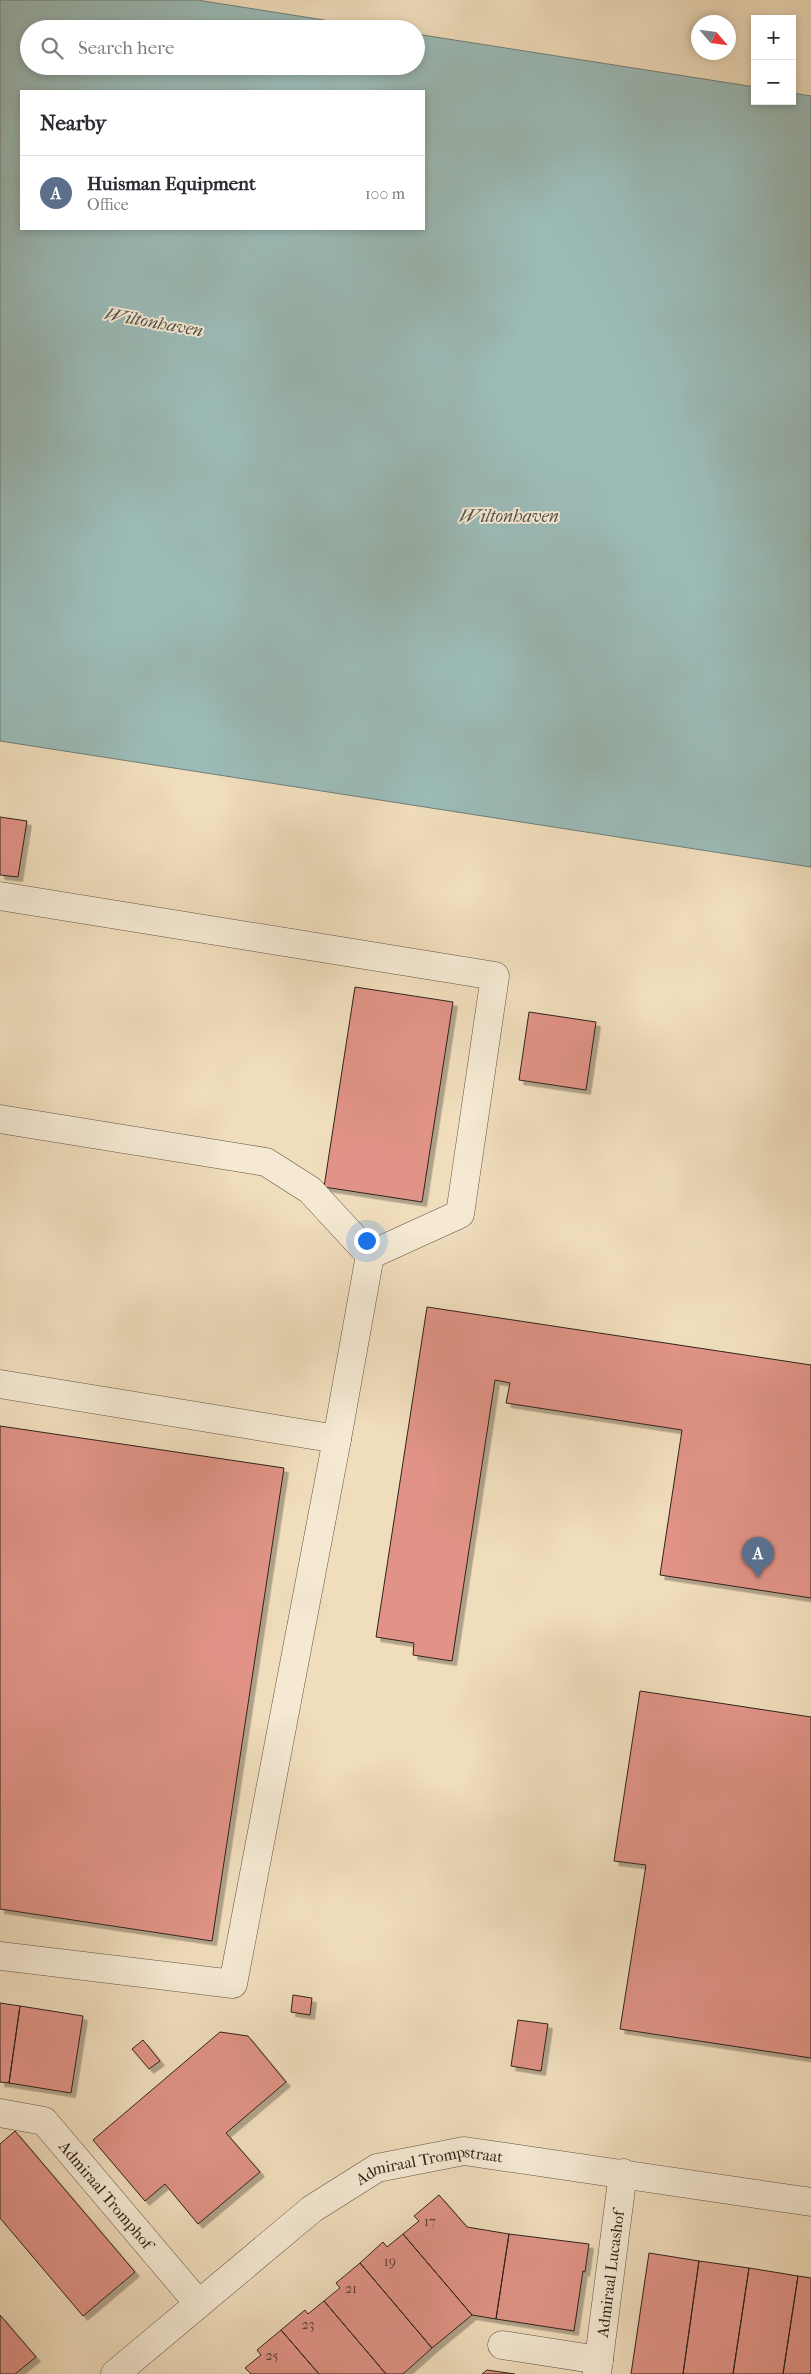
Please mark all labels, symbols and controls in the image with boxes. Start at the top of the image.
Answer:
north arrow [691,15,736,60]
map controls [751,15,796,105]
button: + [751,15,796,60]
search box [20,20,425,75]
icon: search [38,34,66,62]
text: Search here [78,37,174,59]
button: − [751,60,796,105]
text: Nearby [40,111,106,135]
text: Huisman Equipment [87,173,256,195]
text: A [51,184,61,203]
text: 100 m [365,184,405,203]
text: Office [87,195,129,214]
water label: Wiltonhaven [103,304,205,341]
water label: Wiltonhaven [459,506,559,527]
your location [354,1228,380,1254]
pin: A [742,1537,774,1578]
street label: Admiraal Tromphof [54,2136,159,2255]
street label: Admiraal Trompstraat [351,2142,505,2190]
street label: Admiraal Lucashof [593,2206,629,2339]
house number: 17 [424,2213,436,2230]
house number: 19 [384,2253,396,2270]
house number: 21 [345,2280,357,2297]
house number: 23 [302,2316,314,2333]
house number: 25 [265,2347,279,2364]

